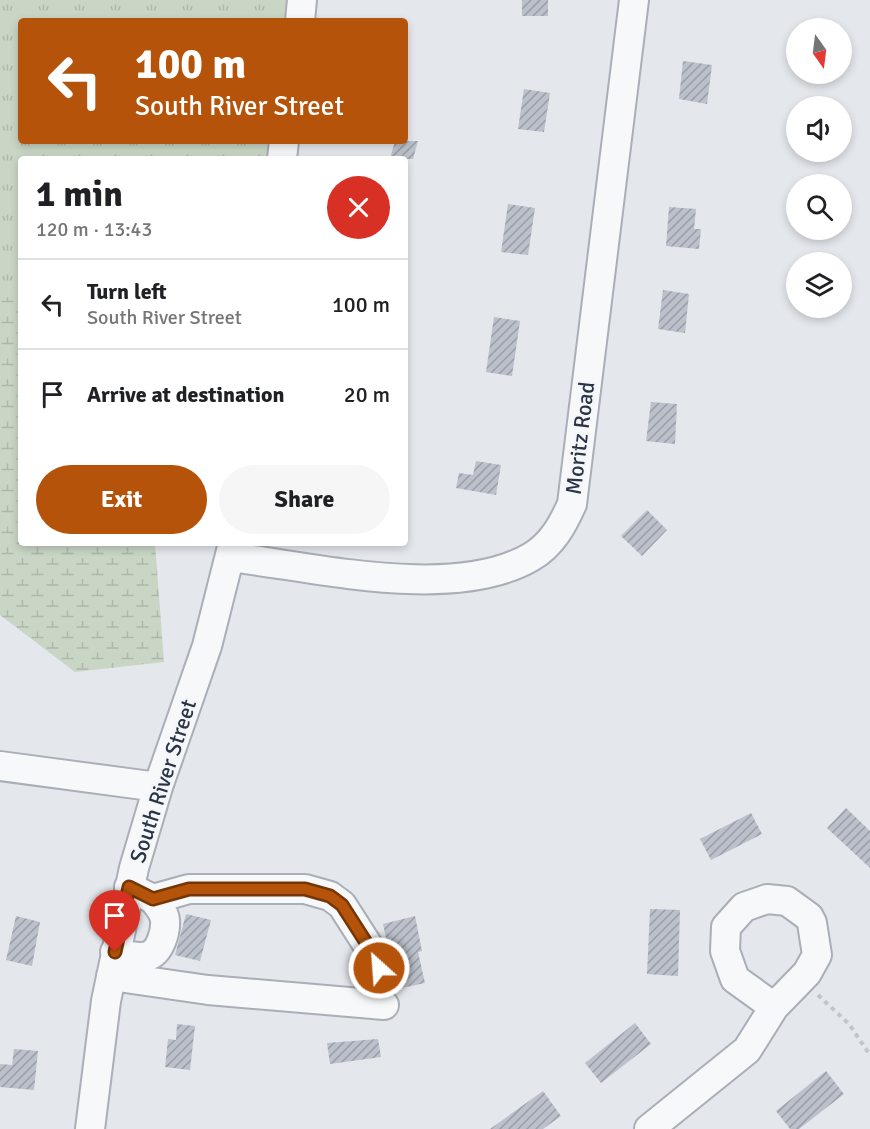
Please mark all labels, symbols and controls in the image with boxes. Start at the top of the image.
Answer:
north arrow [786,18,852,84]
map controls [786,18,852,318]
text: 100 m [135,39,246,90]
icon: left [36,42,114,120]
text: South River Street [135,90,344,123]
button: sound [786,96,852,162]
text: 1 min [36,172,123,217]
button: search [786,174,852,240]
button: close [327,176,390,239]
text: 120 m · 13:43 [36,217,152,242]
button: layers [786,252,852,318]
text: Turn left [87,278,167,305]
icon: left [36,288,69,321]
text: 100 m [332,291,390,318]
text: South River Street [87,305,242,330]
icon: arrive [36,378,69,411]
street label: Moritz Road [560,380,600,496]
text: Arrive at destination [87,381,284,408]
text: 20 m [344,381,390,408]
button: Exit [36,465,207,534]
button: Share [219,465,390,534]
street label: South River Street [124,696,202,866]
pin [89,890,140,952]
icon: arrive [98,899,131,932]
position arrow [347,936,411,1000]

